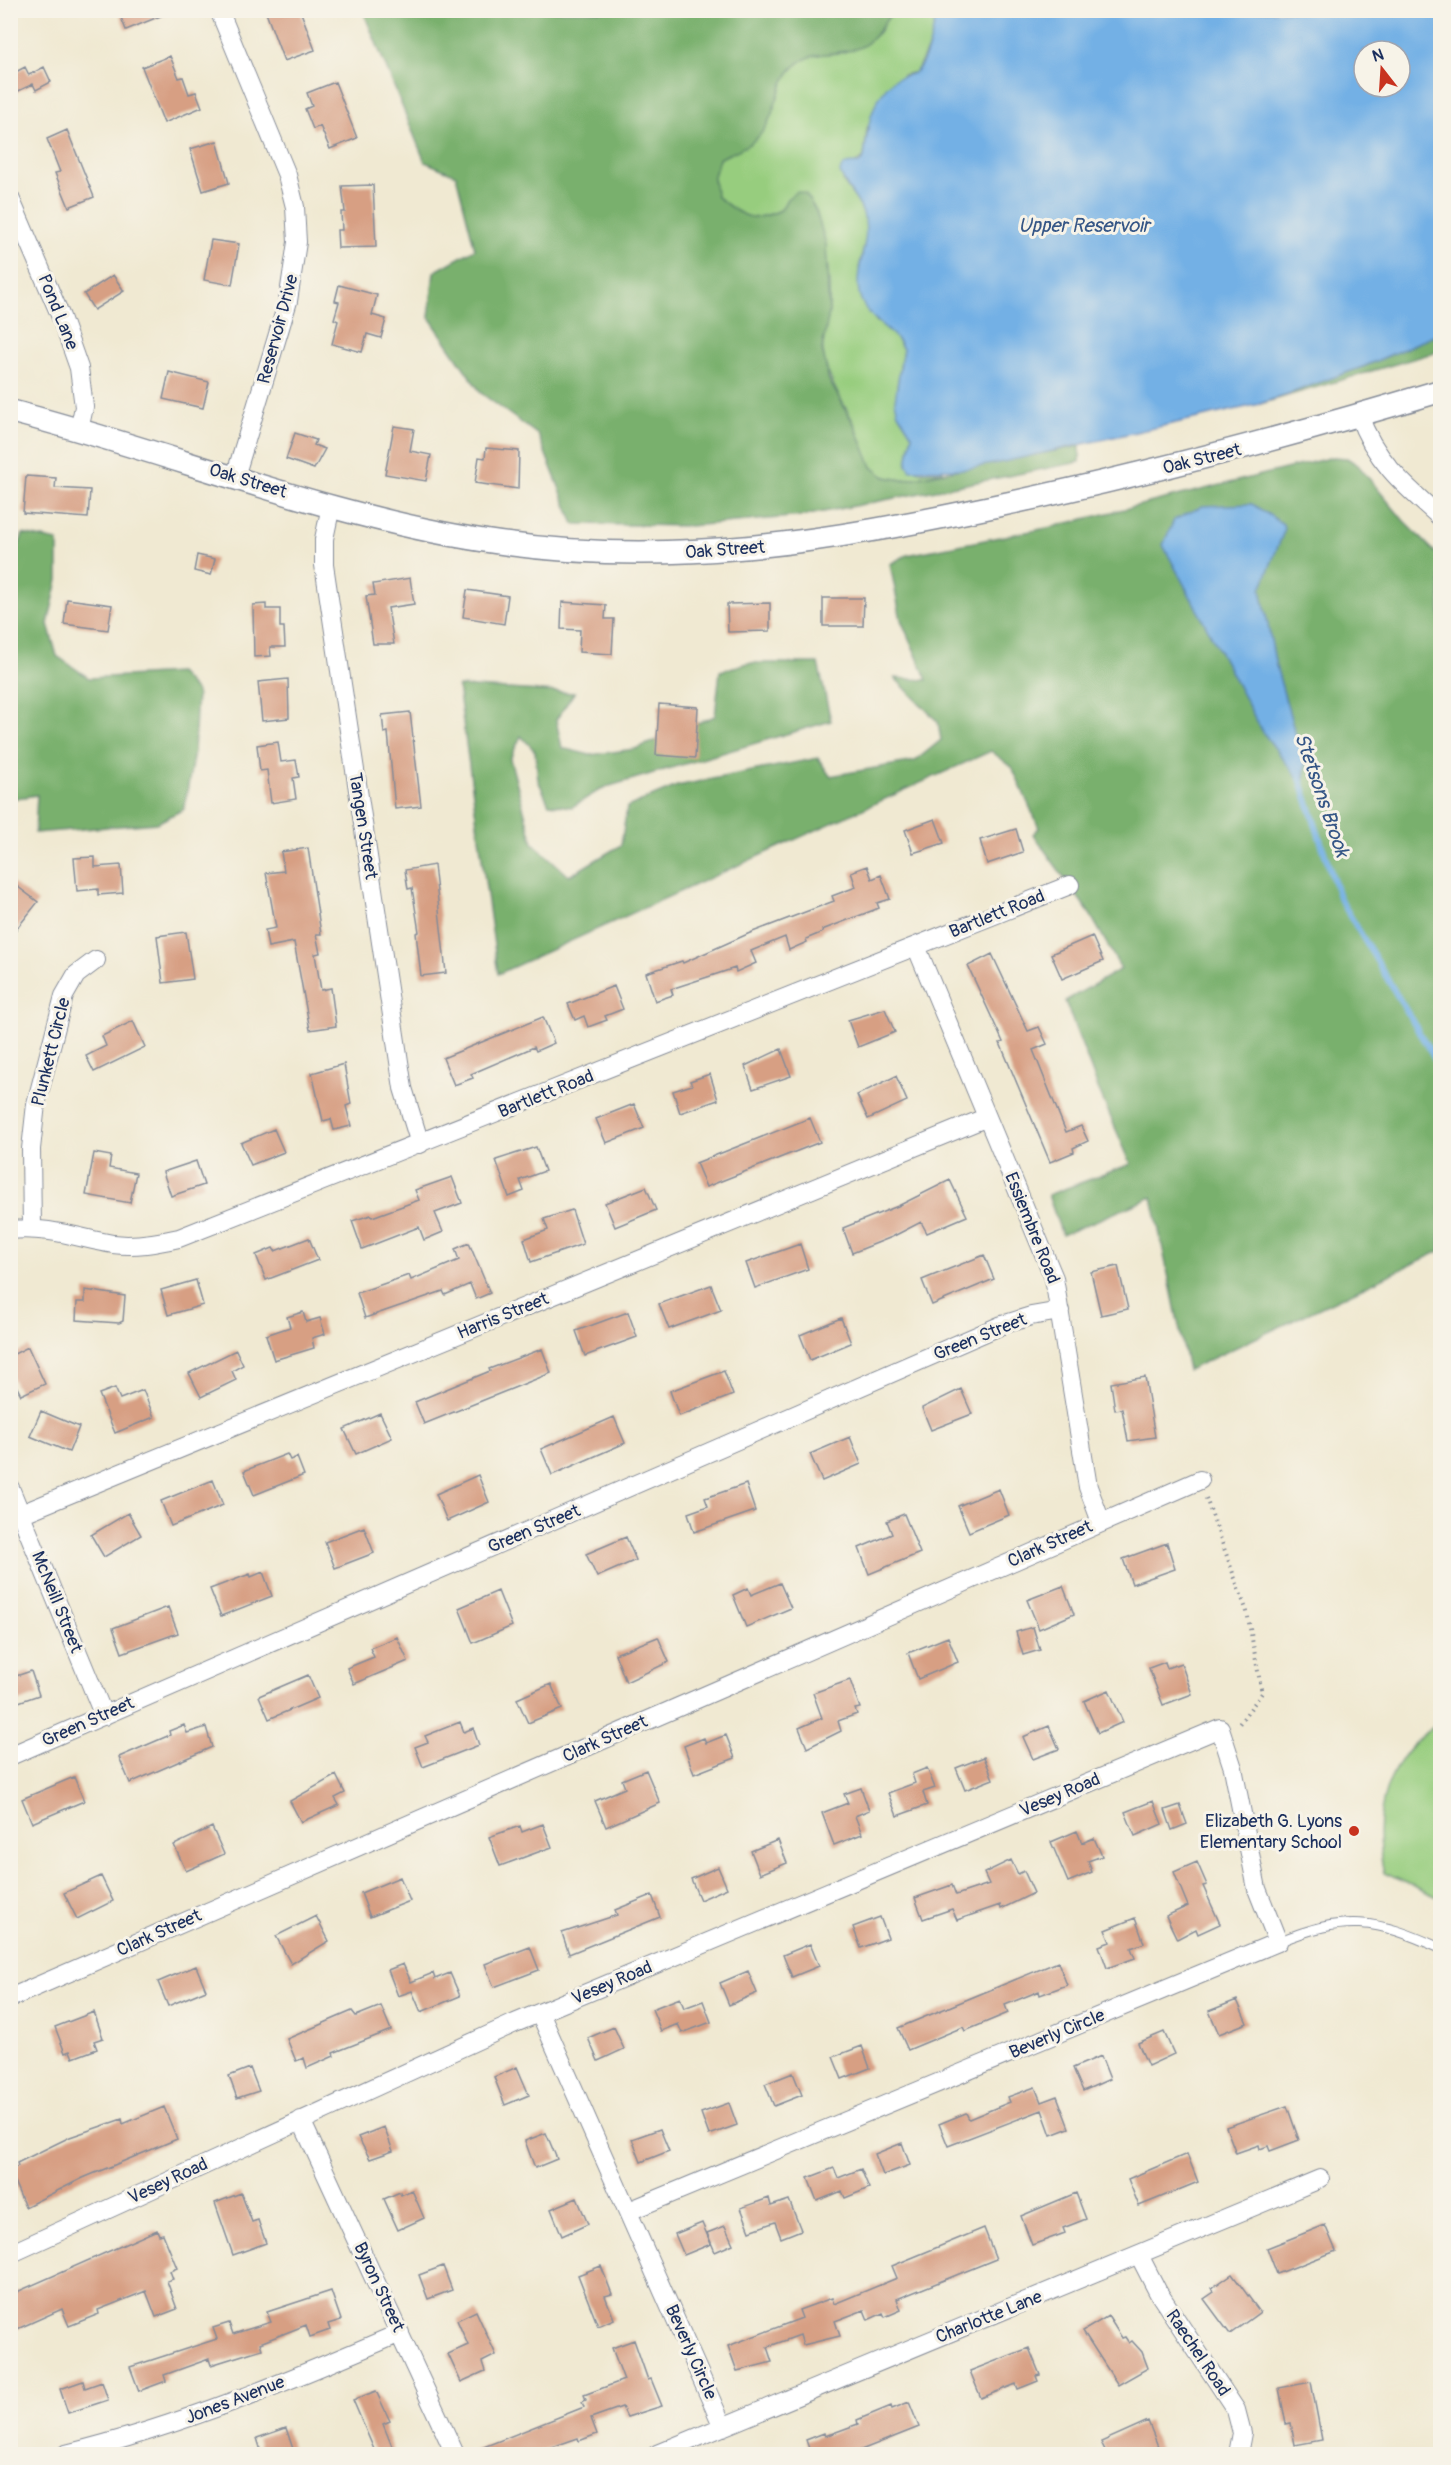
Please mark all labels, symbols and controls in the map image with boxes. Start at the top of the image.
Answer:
north arrow [1352,39,1412,99]
text: N [1370,44,1386,67]
water label: Upper Reservoir [1018,213,1152,238]
street label: Pond Lane [32,271,84,353]
street label: Reservoir Drive [252,272,304,386]
street label: Oak Street [1160,438,1244,480]
street label: Oak Street [206,458,290,504]
street label: Oak Street [684,536,766,564]
water label: Stetsons Brook [1289,730,1355,862]
street label: Tangen Street [343,771,383,882]
street label: Bartlett Road [946,884,1048,944]
street label: Plunkett Circle [26,995,76,1109]
street label: Bartlett Road [495,1064,597,1124]
street label: Essiembre Road [999,1169,1065,1287]
street label: Harris Street [454,1287,553,1345]
street label: Green Street [930,1308,1031,1366]
street label: Green Street [484,1499,584,1559]
street label: Clark Street [1004,1515,1097,1573]
street label: McNeill Street [26,1548,88,1657]
street label: Green Street [38,1691,138,1752]
street label: Clark Street [559,1710,652,1768]
street label: Vesey Road [1016,1768,1104,1822]
place label: Elizabeth G. Lyons Elementary School [1200,1810,1342,1854]
marker: Elizabeth G. Lyons Elementary School [1347,1824,1361,1838]
street label: Clark Street [113,1904,206,1962]
street label: Vesey Road [568,1956,656,2010]
street label: Beverly Circle [1006,2004,1108,2064]
street label: Vesey Road [124,2153,212,2209]
street label: Byron Street [348,2238,410,2336]
street label: Charlotte Lane [932,2285,1046,2349]
street label: Beverly Circle [660,2301,722,2403]
street label: Raechel Road [1161,2305,1235,2401]
street label: Jones Avenue [182,2371,288,2429]

